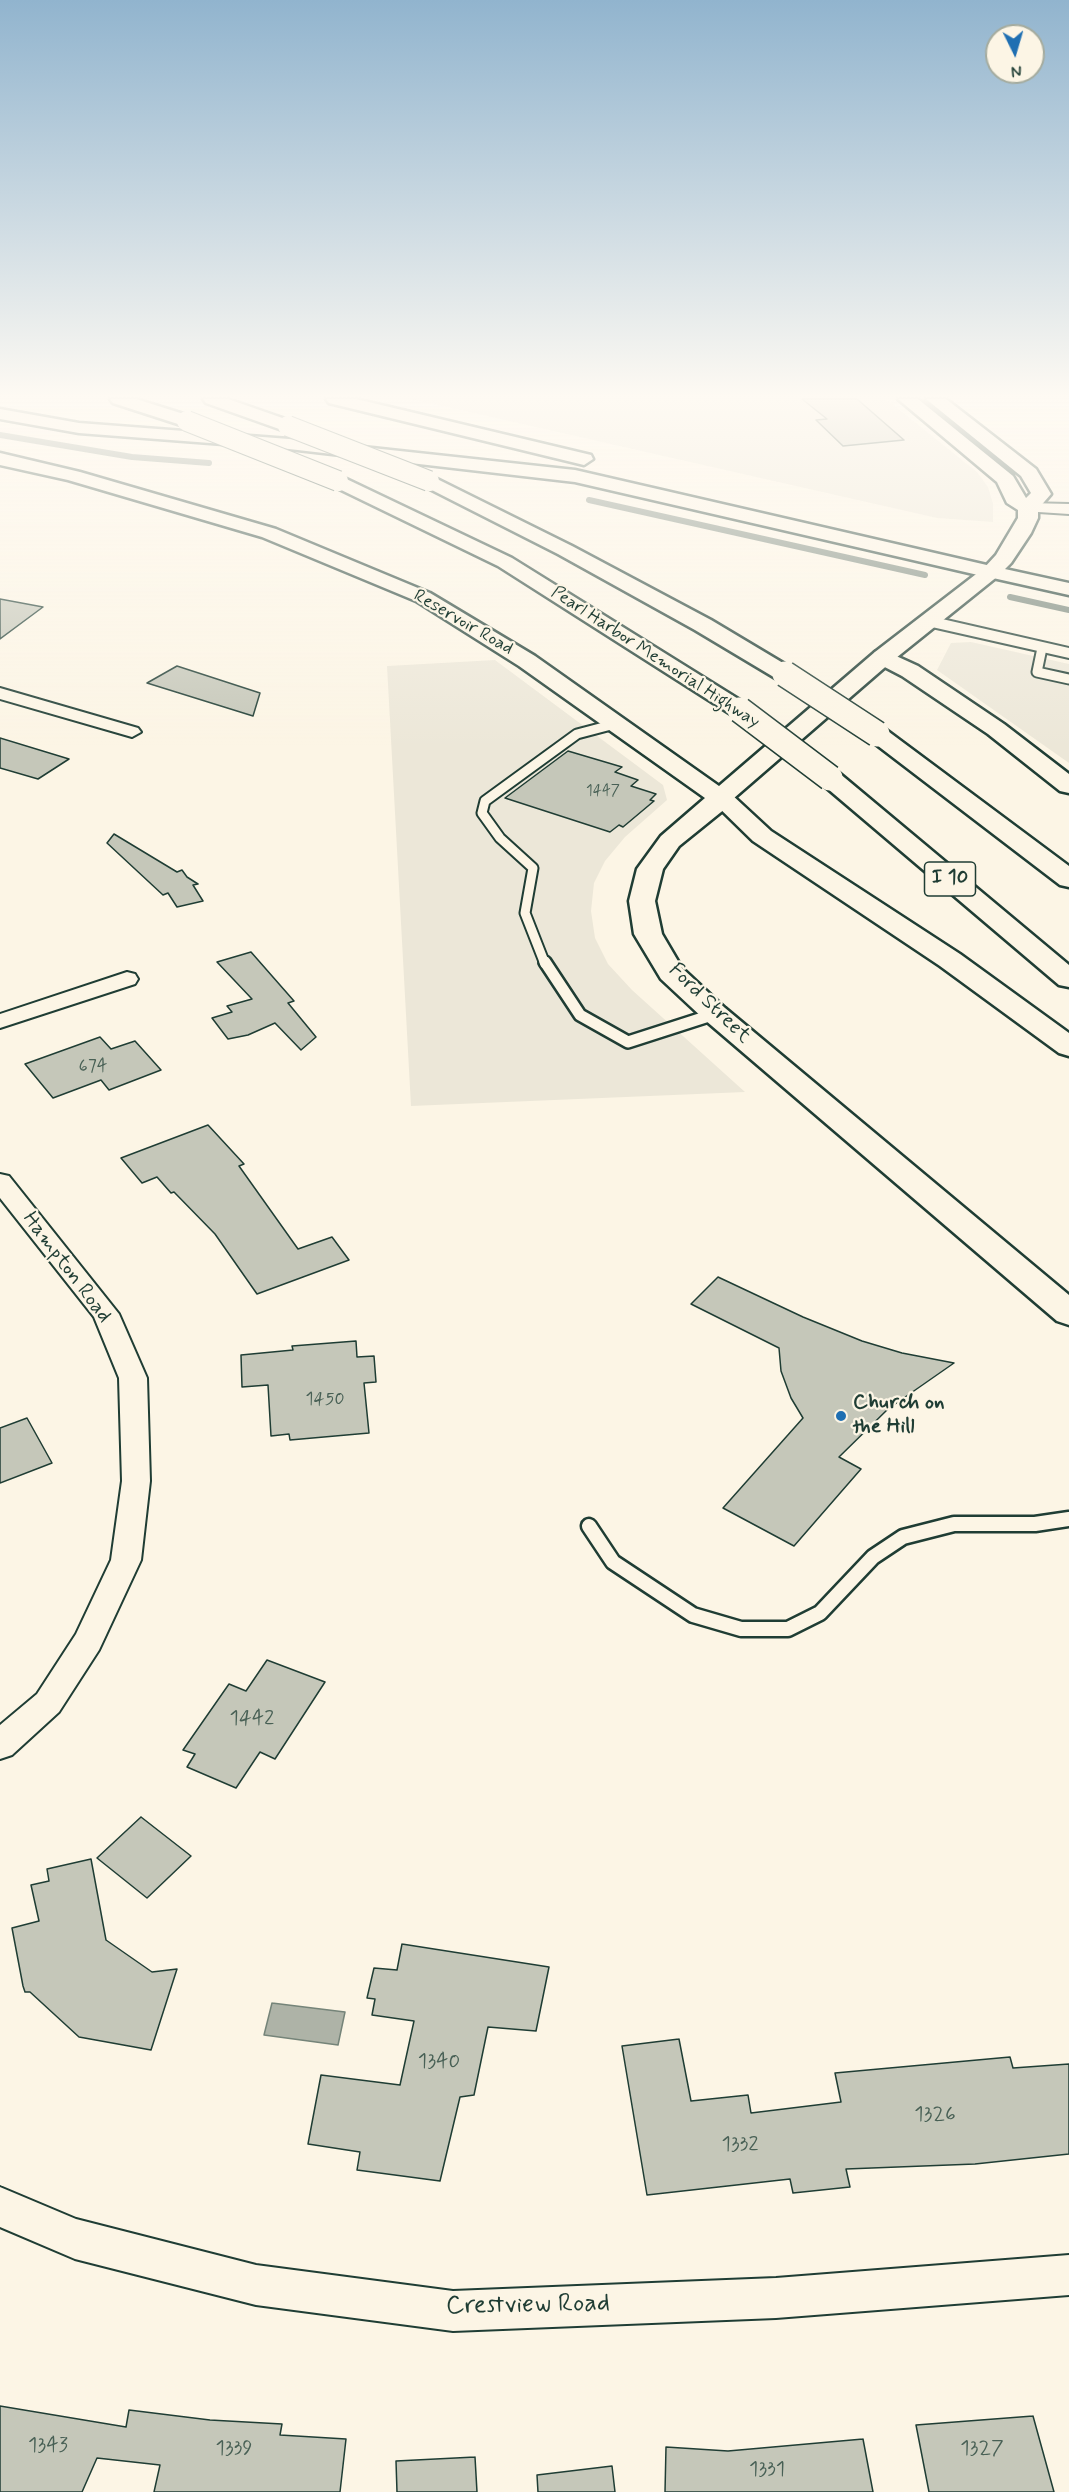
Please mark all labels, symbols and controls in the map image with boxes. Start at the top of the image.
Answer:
north arrow [985,24,1045,84]
text: N [1010,60,1023,81]
street label: Pearl Harbor Memorial Highway [547,582,763,734]
street label: Reservoir Road [409,586,517,660]
house number: 1447 [586,783,620,801]
road number: I 10 [924,862,976,896]
street label: Ford Street [662,958,756,1050]
house number: 674 [79,1056,107,1078]
street label: Hampton Road [16,1208,116,1328]
house number: 1450 [305,1389,345,1411]
place label: Church on the Hill [853,1391,945,1441]
marker: Church on the Hill [834,1409,848,1423]
house number: 1442 [230,1707,274,1733]
house number: 1340 [418,2050,460,2076]
house number: 1326 [914,2103,956,2129]
house number: 1332 [721,2133,759,2159]
street label: Crestview Road [446,2289,610,2323]
house number: 1343 [28,2434,68,2460]
house number: 1339 [215,2437,253,2463]
house number: 1327 [960,2437,1004,2463]
house number: 1331 [749,2458,785,2484]

